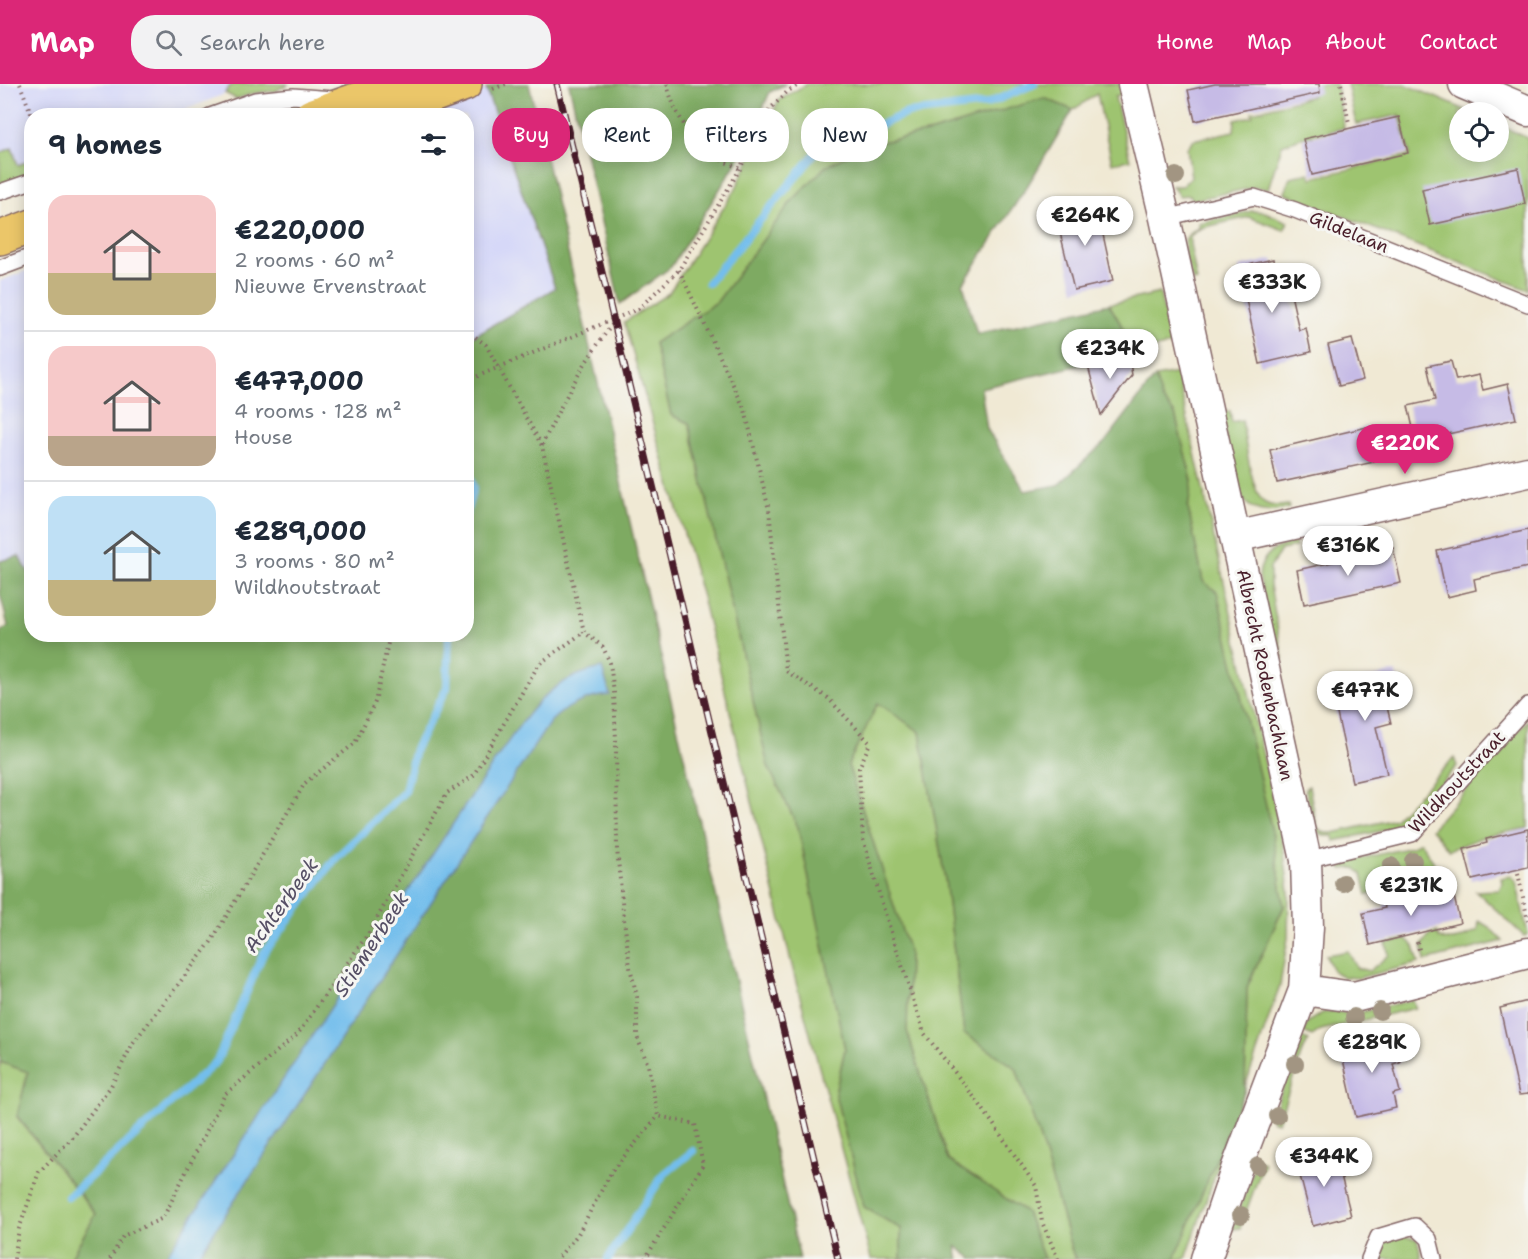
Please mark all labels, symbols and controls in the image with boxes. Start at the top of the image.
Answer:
search box [131,15,551,69]
text: Map [30,23,95,61]
icon: search [152,26,185,59]
text: Search here [200,28,325,57]
text: Home [1156,28,1214,56]
text: Map [1247,28,1292,56]
text: About [1325,28,1386,56]
text: Contact [1419,28,1498,56]
map controls [1449,102,1509,162]
button: locate [1449,102,1509,162]
chip: Buy [492,108,570,162]
chip: Rent [582,108,672,162]
chip: Filters [684,108,789,162]
chip: New [801,108,888,162]
text: 9 homes [48,127,162,162]
icon: filters [417,128,450,161]
pin: €264K [1043,196,1127,247]
text: €264K [1050,202,1120,228]
street label: Gildelaan [1306,205,1392,259]
text: €220,000 [234,212,365,247]
icon: home [96,219,168,291]
text: 2 rooms · 60 m² [234,247,394,273]
pin: €333K [1230,263,1314,314]
text: €333K [1238,269,1306,295]
text: Nieuwe Ervenstraat [234,273,427,299]
pin: €234K [1068,329,1152,380]
text: €234K [1075,335,1145,361]
text: €477,000 [234,363,364,398]
icon: home [96,370,168,442]
text: 4 rooms · 128 m² [234,398,402,424]
text: House [234,424,293,450]
pin: €220K [1363,424,1447,475]
text: €220K [1371,430,1439,456]
text: €289,000 [234,513,367,548]
icon: home [96,520,168,592]
pin: €316K [1306,526,1390,577]
text: €316K [1316,532,1380,558]
text: 3 rooms · 80 m² [234,548,395,574]
street label: Albrecht Rodenbachlaan [1231,567,1299,783]
text: Wildhoutstraat [234,574,381,600]
pin: €477K [1323,671,1407,722]
text: €477K [1331,677,1399,703]
street label: Wildhoutstraat [1403,725,1511,839]
water label: Achterbeek [238,852,324,957]
pin: €231K [1369,866,1453,917]
text: €231K [1379,872,1443,898]
water label: Stiemerbeek [327,886,415,1001]
pin: €289K [1330,1023,1414,1074]
text: €289K [1337,1029,1407,1055]
pin: €344K [1282,1137,1366,1188]
text: €344K [1289,1143,1359,1169]

